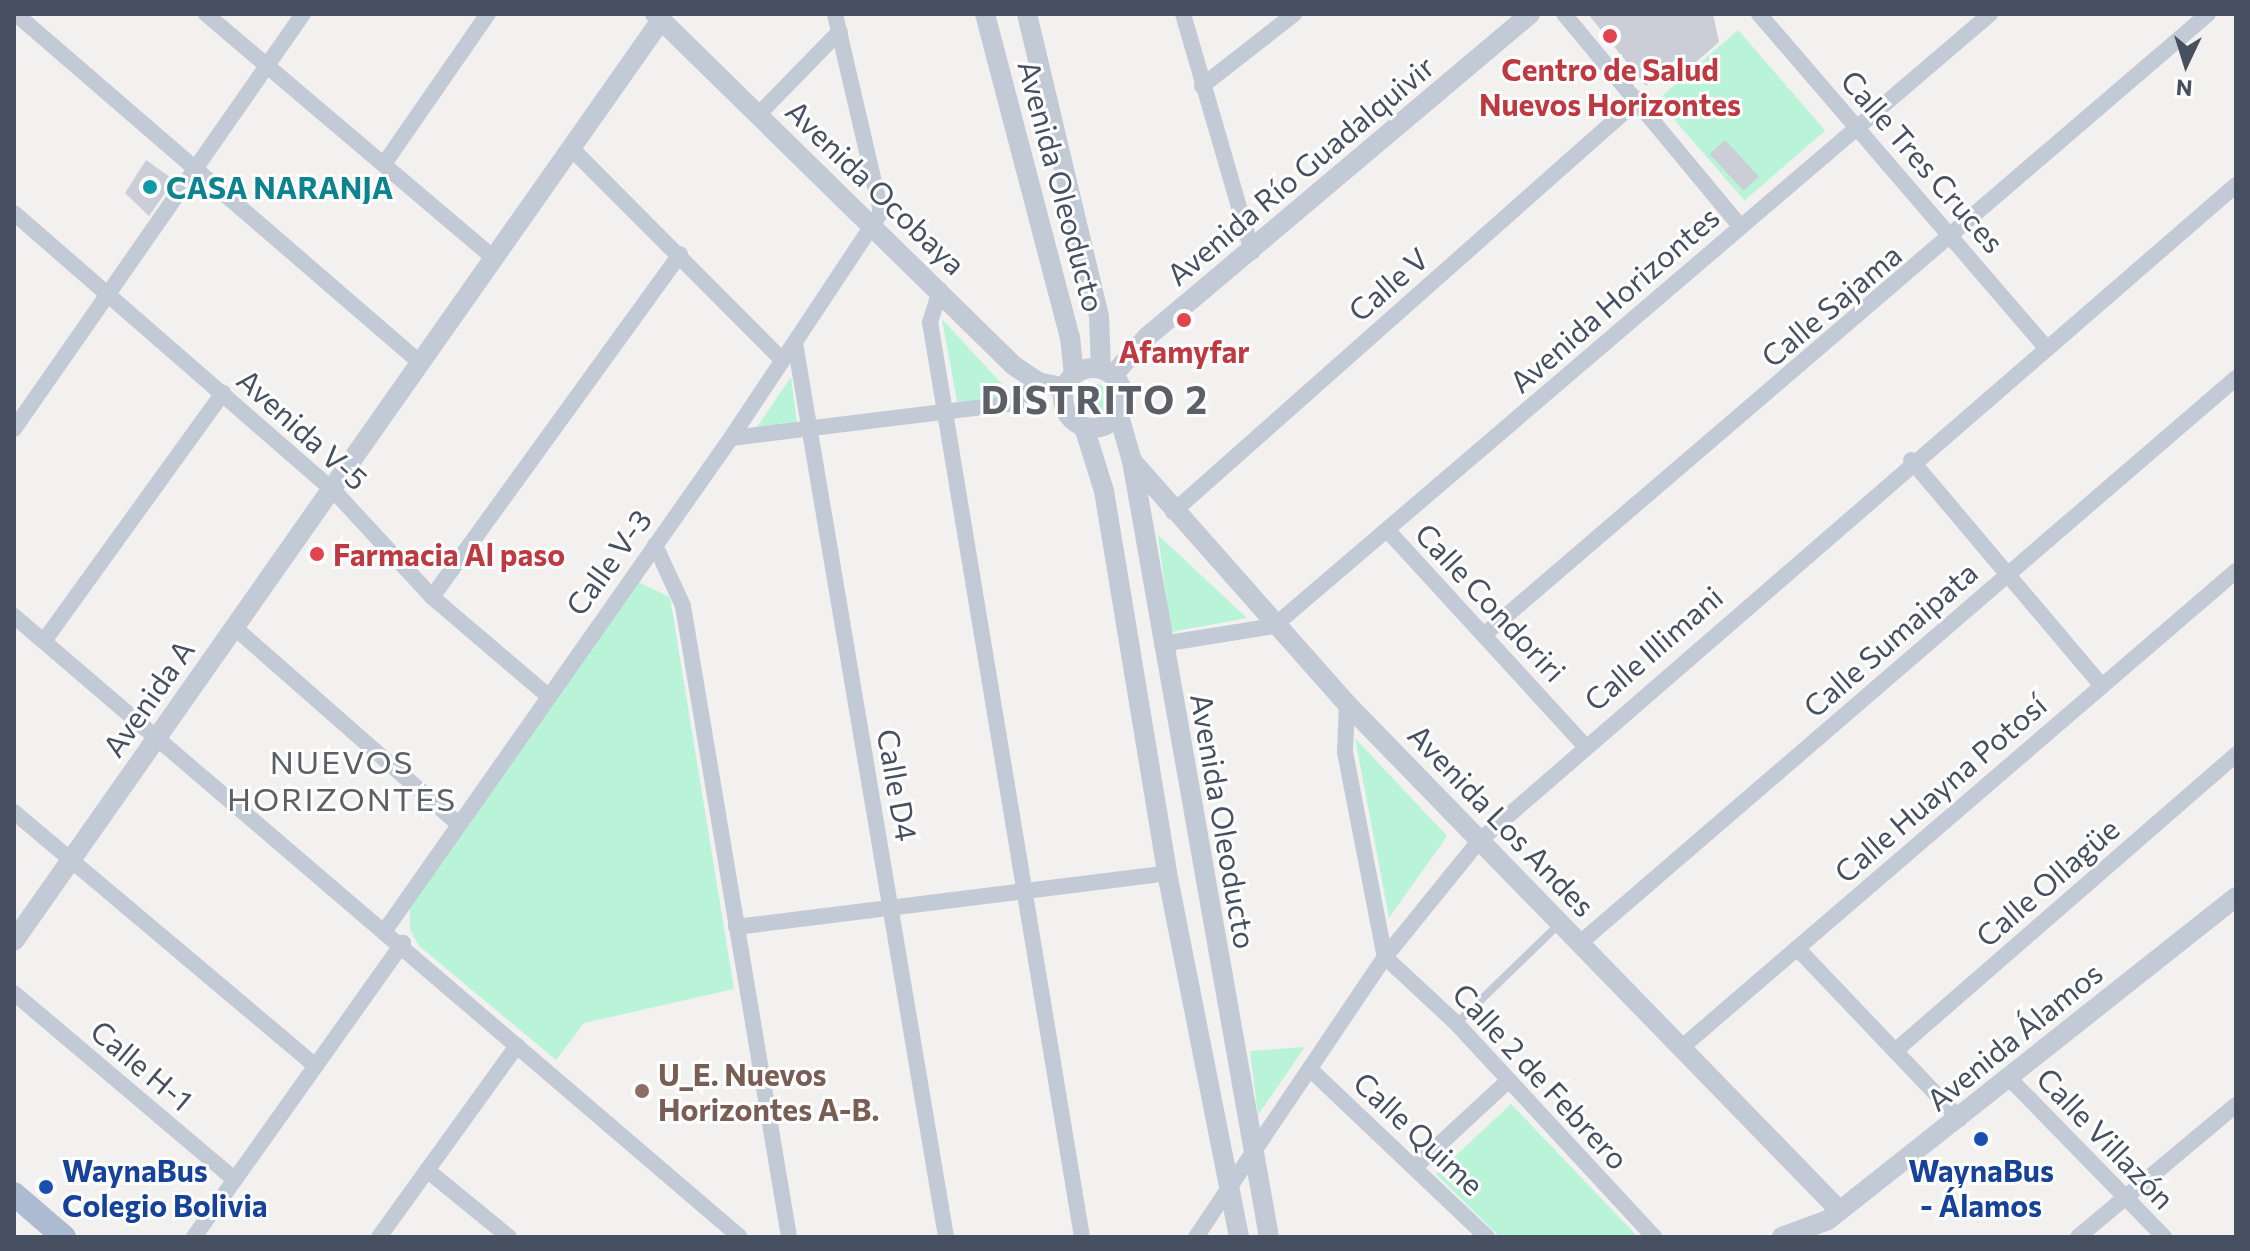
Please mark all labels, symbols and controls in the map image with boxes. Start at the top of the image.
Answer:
north arrow [2146,24,2226,104]
marker: Centro de Salud Nuevos Horizontes [1599,25,1621,47]
street label: Avenida Río Guadalquivir [1159,48,1441,292]
place label: Centro de Salud Nuevos Horizontes [1479,51,1741,122]
street label: Avenida Oleoducto [1011,56,1113,316]
street label: Calle Tres Cruces [1834,62,2012,260]
text: N [2175,74,2193,102]
street label: Avenida Ocobaya [779,92,973,282]
place label: CASA NARANJA [166,169,393,205]
marker: CASA NARANJA [141,178,159,196]
street label: Avenida Horizontes [1502,198,1726,400]
street label: Calle Sajama [1754,236,1908,374]
street label: Calle V [1341,240,1435,328]
marker: Afamyfar [1175,311,1193,329]
place label: Afamyfar [1118,333,1250,369]
street label: Avenida V-5 [230,361,376,497]
district label: DISTRITO 2 [981,376,1209,422]
street label: Calle V-3 [558,502,658,622]
street label: Calle Condoriri [1408,515,1574,689]
place label: Farmacia Al paso [333,536,565,572]
marker: Farmacia Al paso [308,545,326,563]
street label: Calle Sumaipata [1796,554,1984,724]
street label: Calle Illimani [1577,578,1729,718]
street label: Avenida A [95,633,201,763]
street label: Calle Huayna Potosí [1827,686,2053,890]
street label: Avenida Oleoducto [1184,690,1264,952]
street label: Avenida Los Andes [1401,717,1603,923]
street label: Calle D4 [870,726,926,844]
district label: NUEVOS HORIZONTES [227,743,457,818]
street label: Calle Ollagüe [1968,810,2126,954]
street label: Avenida Álamos [1919,954,2109,1118]
street label: Calle 2 de Febrero [1446,976,1636,1176]
street label: Calle H-1 [84,1012,200,1118]
place label: U_E. Nuevos Horizontes A-B. [658,1056,879,1126]
street label: Calle Villazón [2030,1060,2182,1216]
street label: Calle Quime [1347,1064,1491,1202]
marker: U_E. Nuevos Horizontes A-B. [633,1082,651,1100]
marker: WaynaBus - Álamos [1972,1130,1990,1148]
place label: WaynaBus Colegio Bolivia [62,1152,268,1222]
place label: WaynaBus - Álamos [1908,1152,2054,1222]
marker: WaynaBus Colegio Bolivia [37,1178,55,1196]

